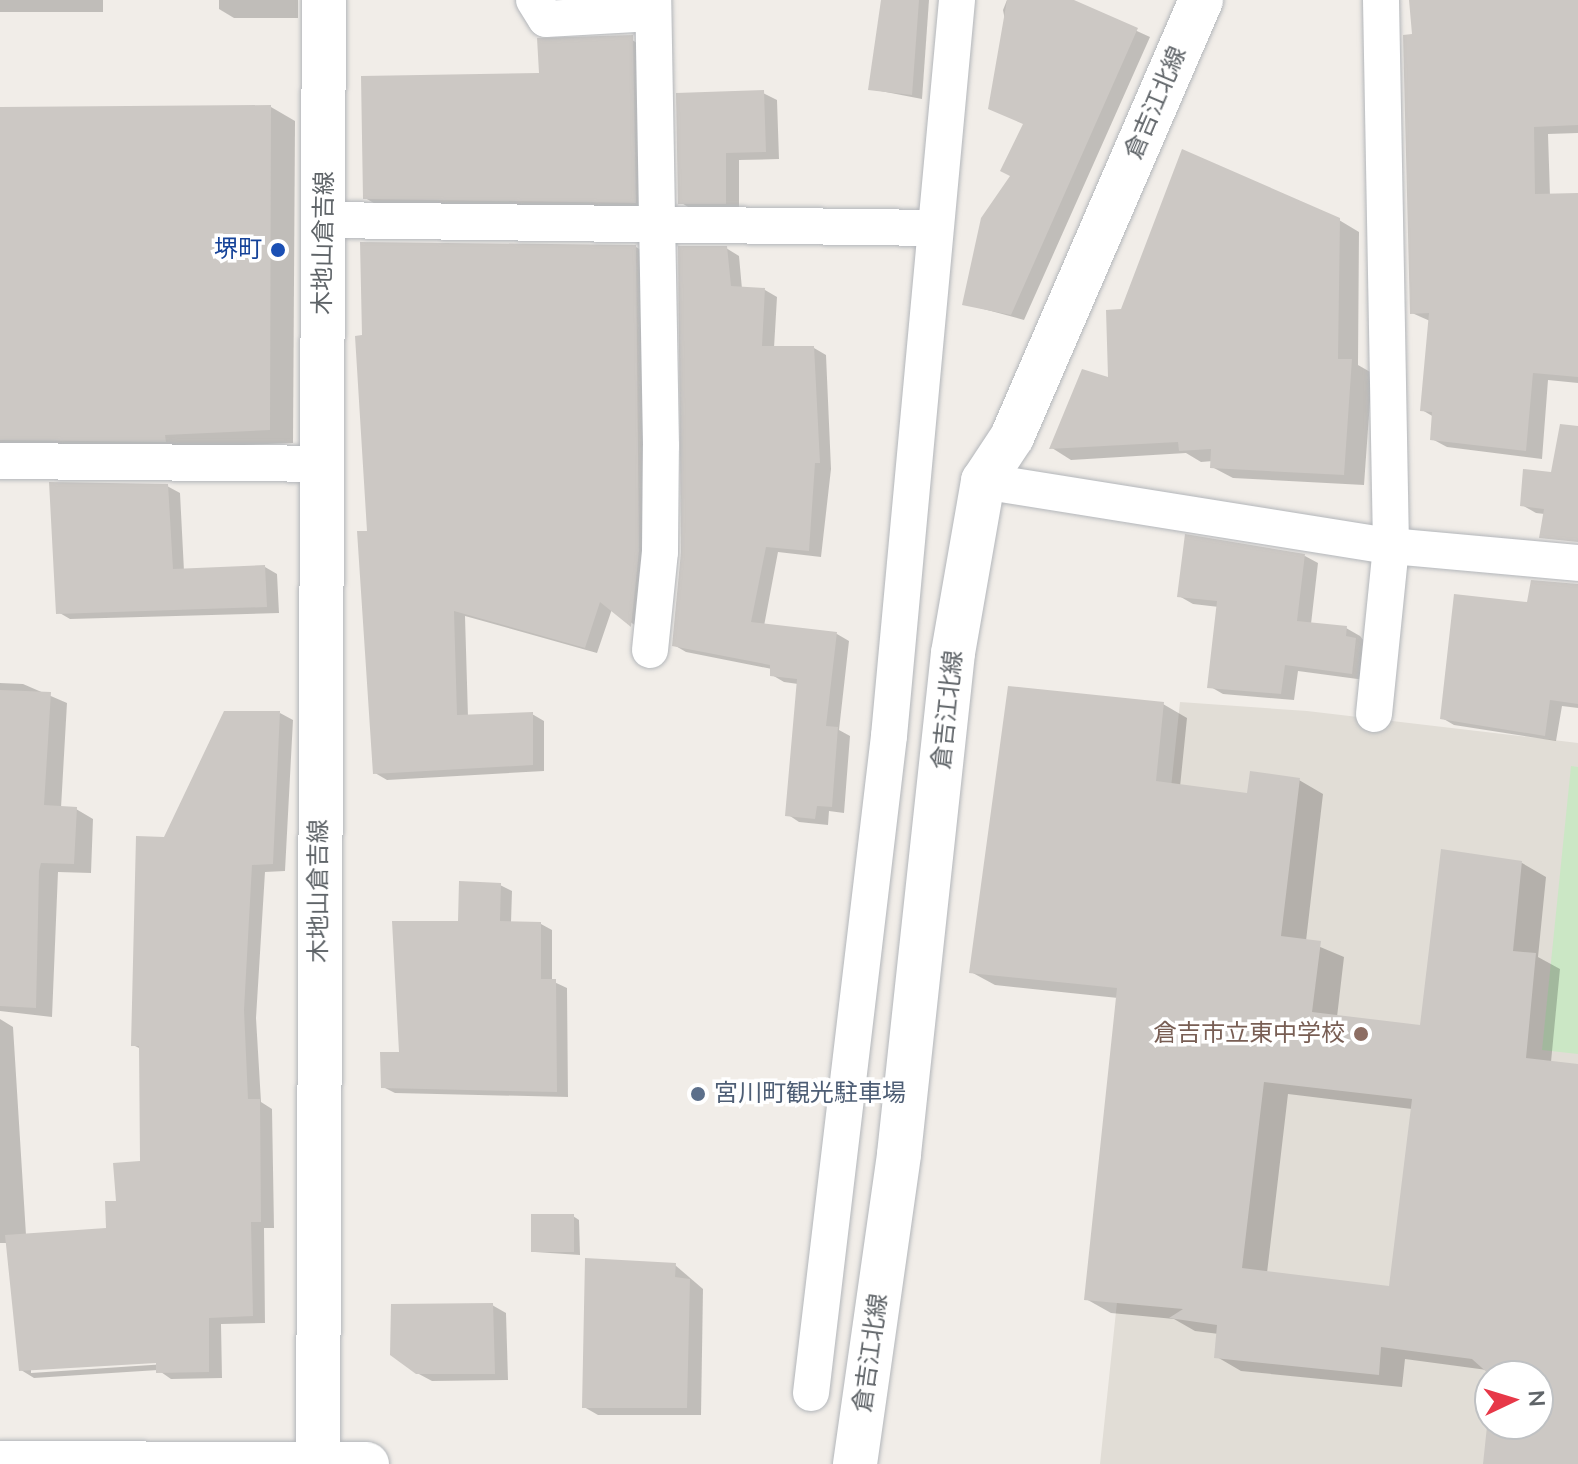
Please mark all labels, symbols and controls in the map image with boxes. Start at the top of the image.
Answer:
street label: 倉吉江北線 [1119,42,1193,164]
street label: 木地山倉吉線 [308,171,340,315]
place label: 堺町 [214,236,262,264]
marker: 堺町 [269,241,287,259]
street label: 倉吉江北線 [927,649,969,771]
street label: 木地山倉吉線 [305,819,333,963]
place label: 倉吉市立東中学校 [1153,1020,1345,1048]
marker: 倉吉市立東中学校 [1352,1025,1370,1043]
place label: 宮川町観光駐車場 [714,1080,906,1108]
marker: 宮川町観光駐車場 [689,1085,707,1103]
street label: 倉吉江北線 [848,1292,894,1414]
north arrow [1474,1360,1554,1440]
text: N [1520,1389,1551,1408]

